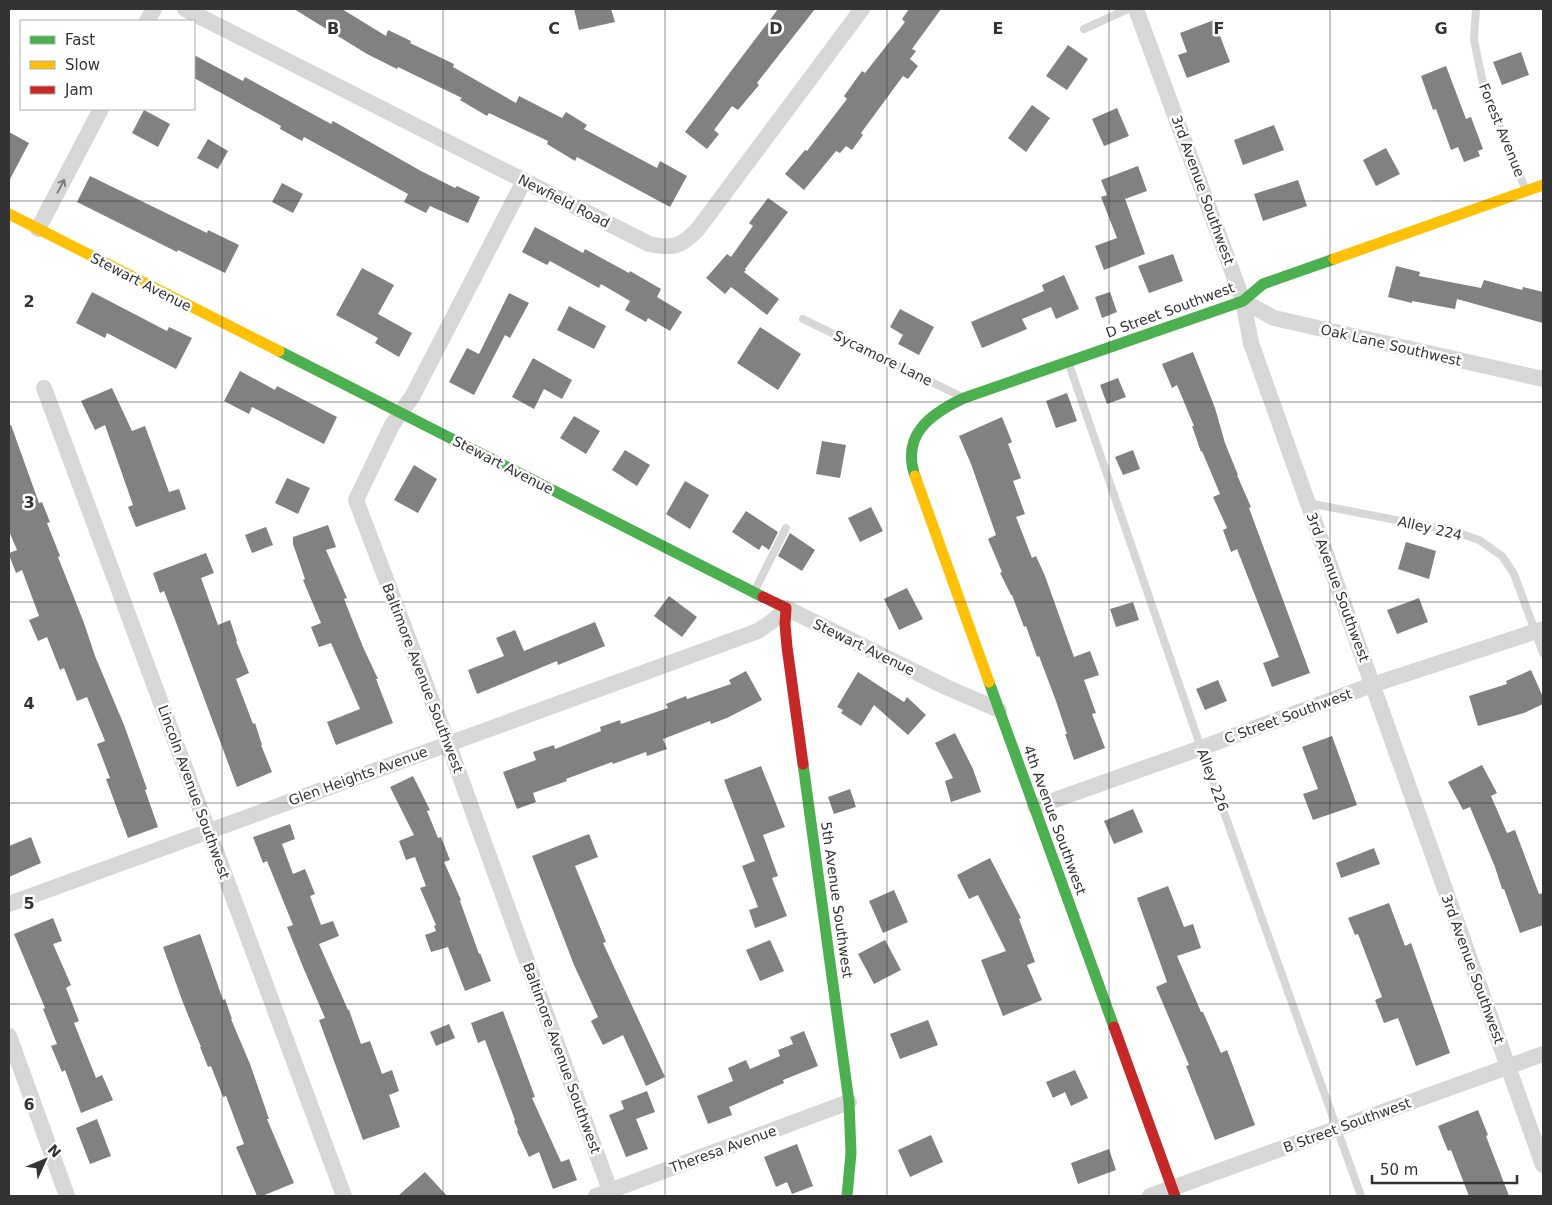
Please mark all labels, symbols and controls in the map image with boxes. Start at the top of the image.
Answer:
text: B [327,19,339,38]
text: C [548,19,560,38]
text: D [769,19,783,38]
text: E [993,19,1003,38]
text: F [1214,19,1224,38]
text: G [1434,19,1448,38]
legend [20,20,195,110]
text: Fast [65,31,95,49]
text: Slow [65,56,100,74]
text: Jam [64,81,93,99]
street label: Forest Avenue [1476,81,1528,179]
street label: 3rd Avenue Southwest [1169,113,1238,267]
street label: Newfield Road [516,171,612,231]
one-way arrow [56,179,66,194]
street label: Stewart Avenue [88,250,194,314]
street label: D Street Southwest [1103,279,1237,341]
text: 2 [23,292,35,311]
street label: Oak Lane Southwest [1319,321,1463,369]
street label: Sycamore Lane [831,327,935,389]
street label: Stewart Avenue [450,433,556,497]
text: 3 [23,493,35,512]
street label: 3rd Avenue Southwest [1304,510,1373,664]
street label: Alley 224 [1396,513,1464,543]
street label: Baltimore Avenue Southwest [379,581,467,776]
street label: Stewart Avenue [811,616,917,678]
street label: C Street Southwest [1222,685,1355,747]
text: 4 [23,694,35,713]
street label: Lincoln Avenue Southwest [155,703,233,882]
street label: Glen Heights Avenue [286,743,430,809]
street label: 4th Avenue Southwest [1021,743,1090,897]
street label: Alley 226 [1194,747,1232,814]
street label: 5th Avenue Southwest [818,821,856,980]
street label: 3rd Avenue Southwest [1439,892,1508,1046]
text: 5 [23,894,35,913]
street label: Baltimore Avenue Southwest [520,960,604,1156]
street label: B Street Southwest [1281,1094,1413,1156]
text: 6 [23,1095,35,1114]
street label: Theresa Avenue [666,1122,779,1176]
north arrow [20,1135,70,1185]
text: N [45,1141,64,1161]
scale bar [1372,1152,1517,1184]
text: 50 m [1380,1161,1418,1179]

